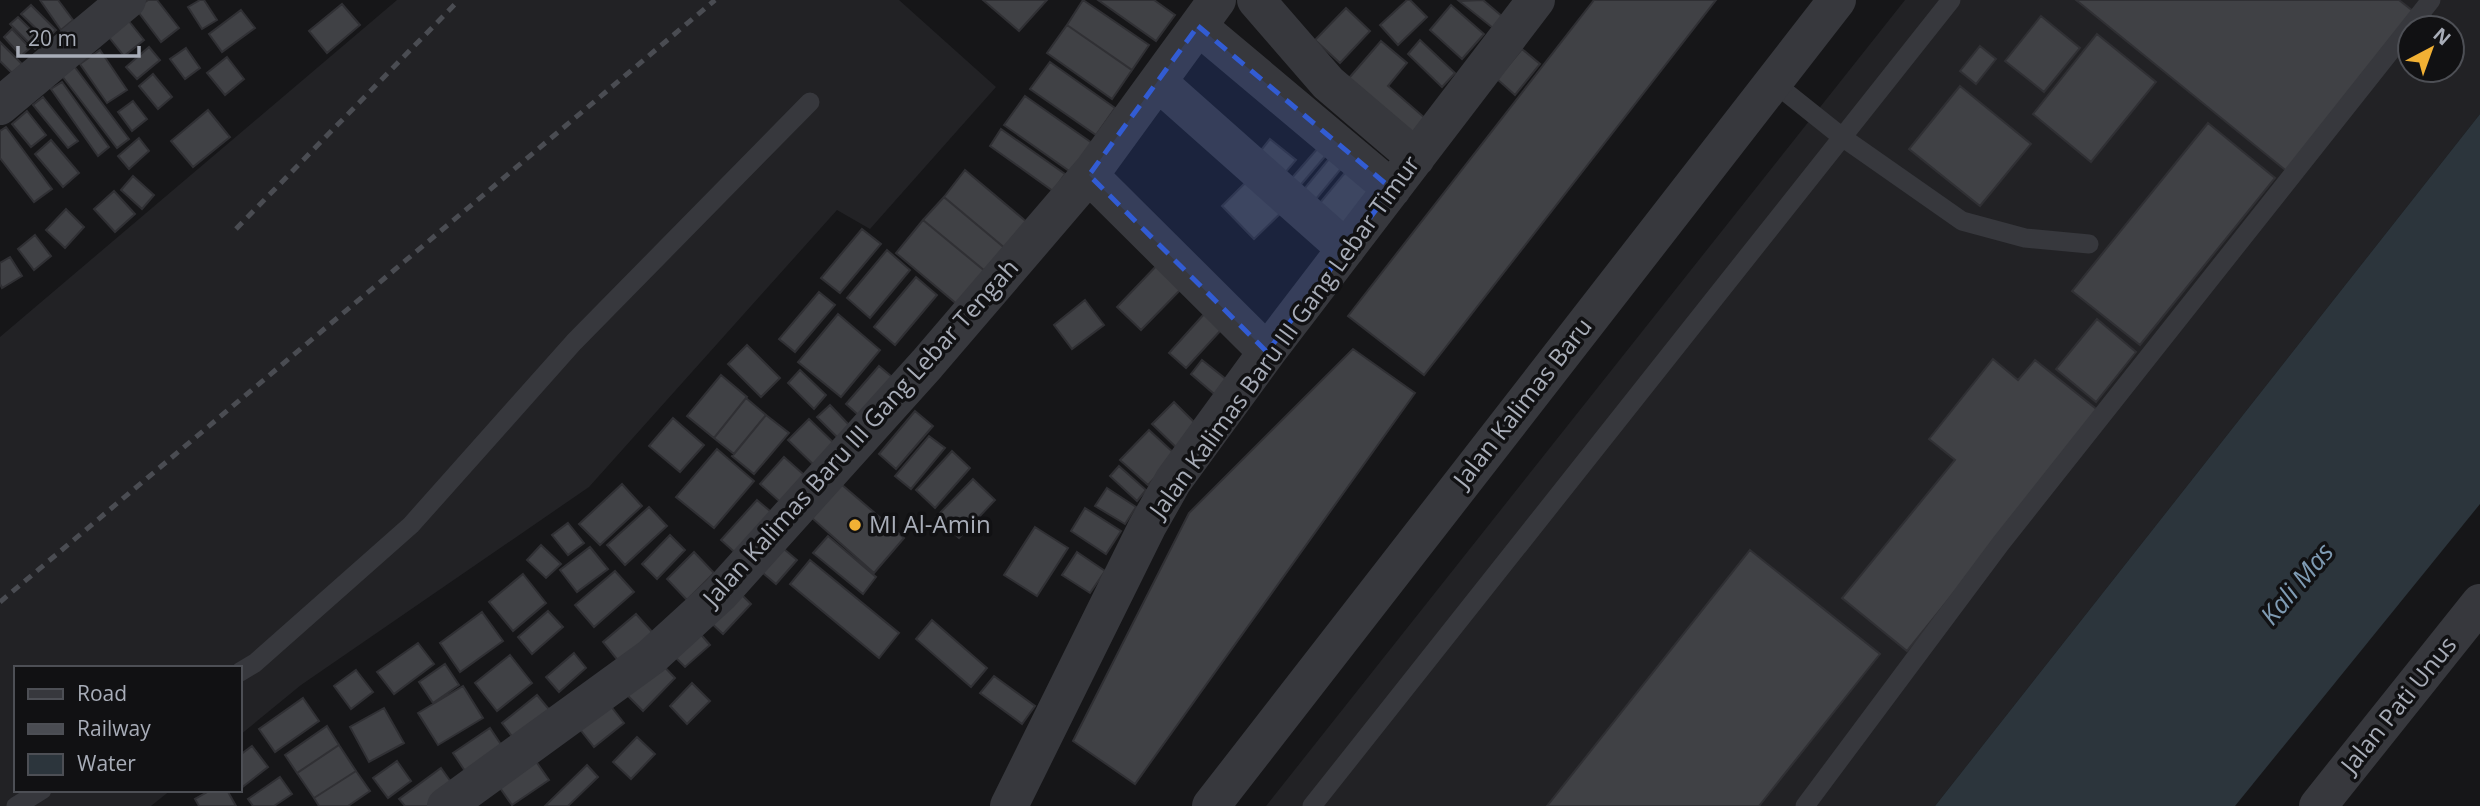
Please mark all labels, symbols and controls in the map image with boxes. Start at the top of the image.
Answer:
scale bar [18,14,138,58]
north arrow [2396,14,2466,84]
text: N [2428,21,2457,51]
text: 20 m [28,24,77,52]
street label: Jalan Kalimas Baru III Gang Lebar Timur [1140,148,1427,526]
street label: Jalan Kalimas Baru III Gang Lebar Tengah [693,251,1025,614]
street label: Jalan Kalimas Baru [1444,310,1599,495]
place label: MI Al-Amin [869,507,991,540]
marker: MI Al-Amin [847,517,863,533]
water label: Kali Mas [2251,535,2341,632]
street label: Jalan Pati Unus [2331,629,2463,781]
legend [14,666,242,792]
text: Road [77,679,127,707]
text: Railway [77,714,151,742]
text: Water [77,749,136,777]

